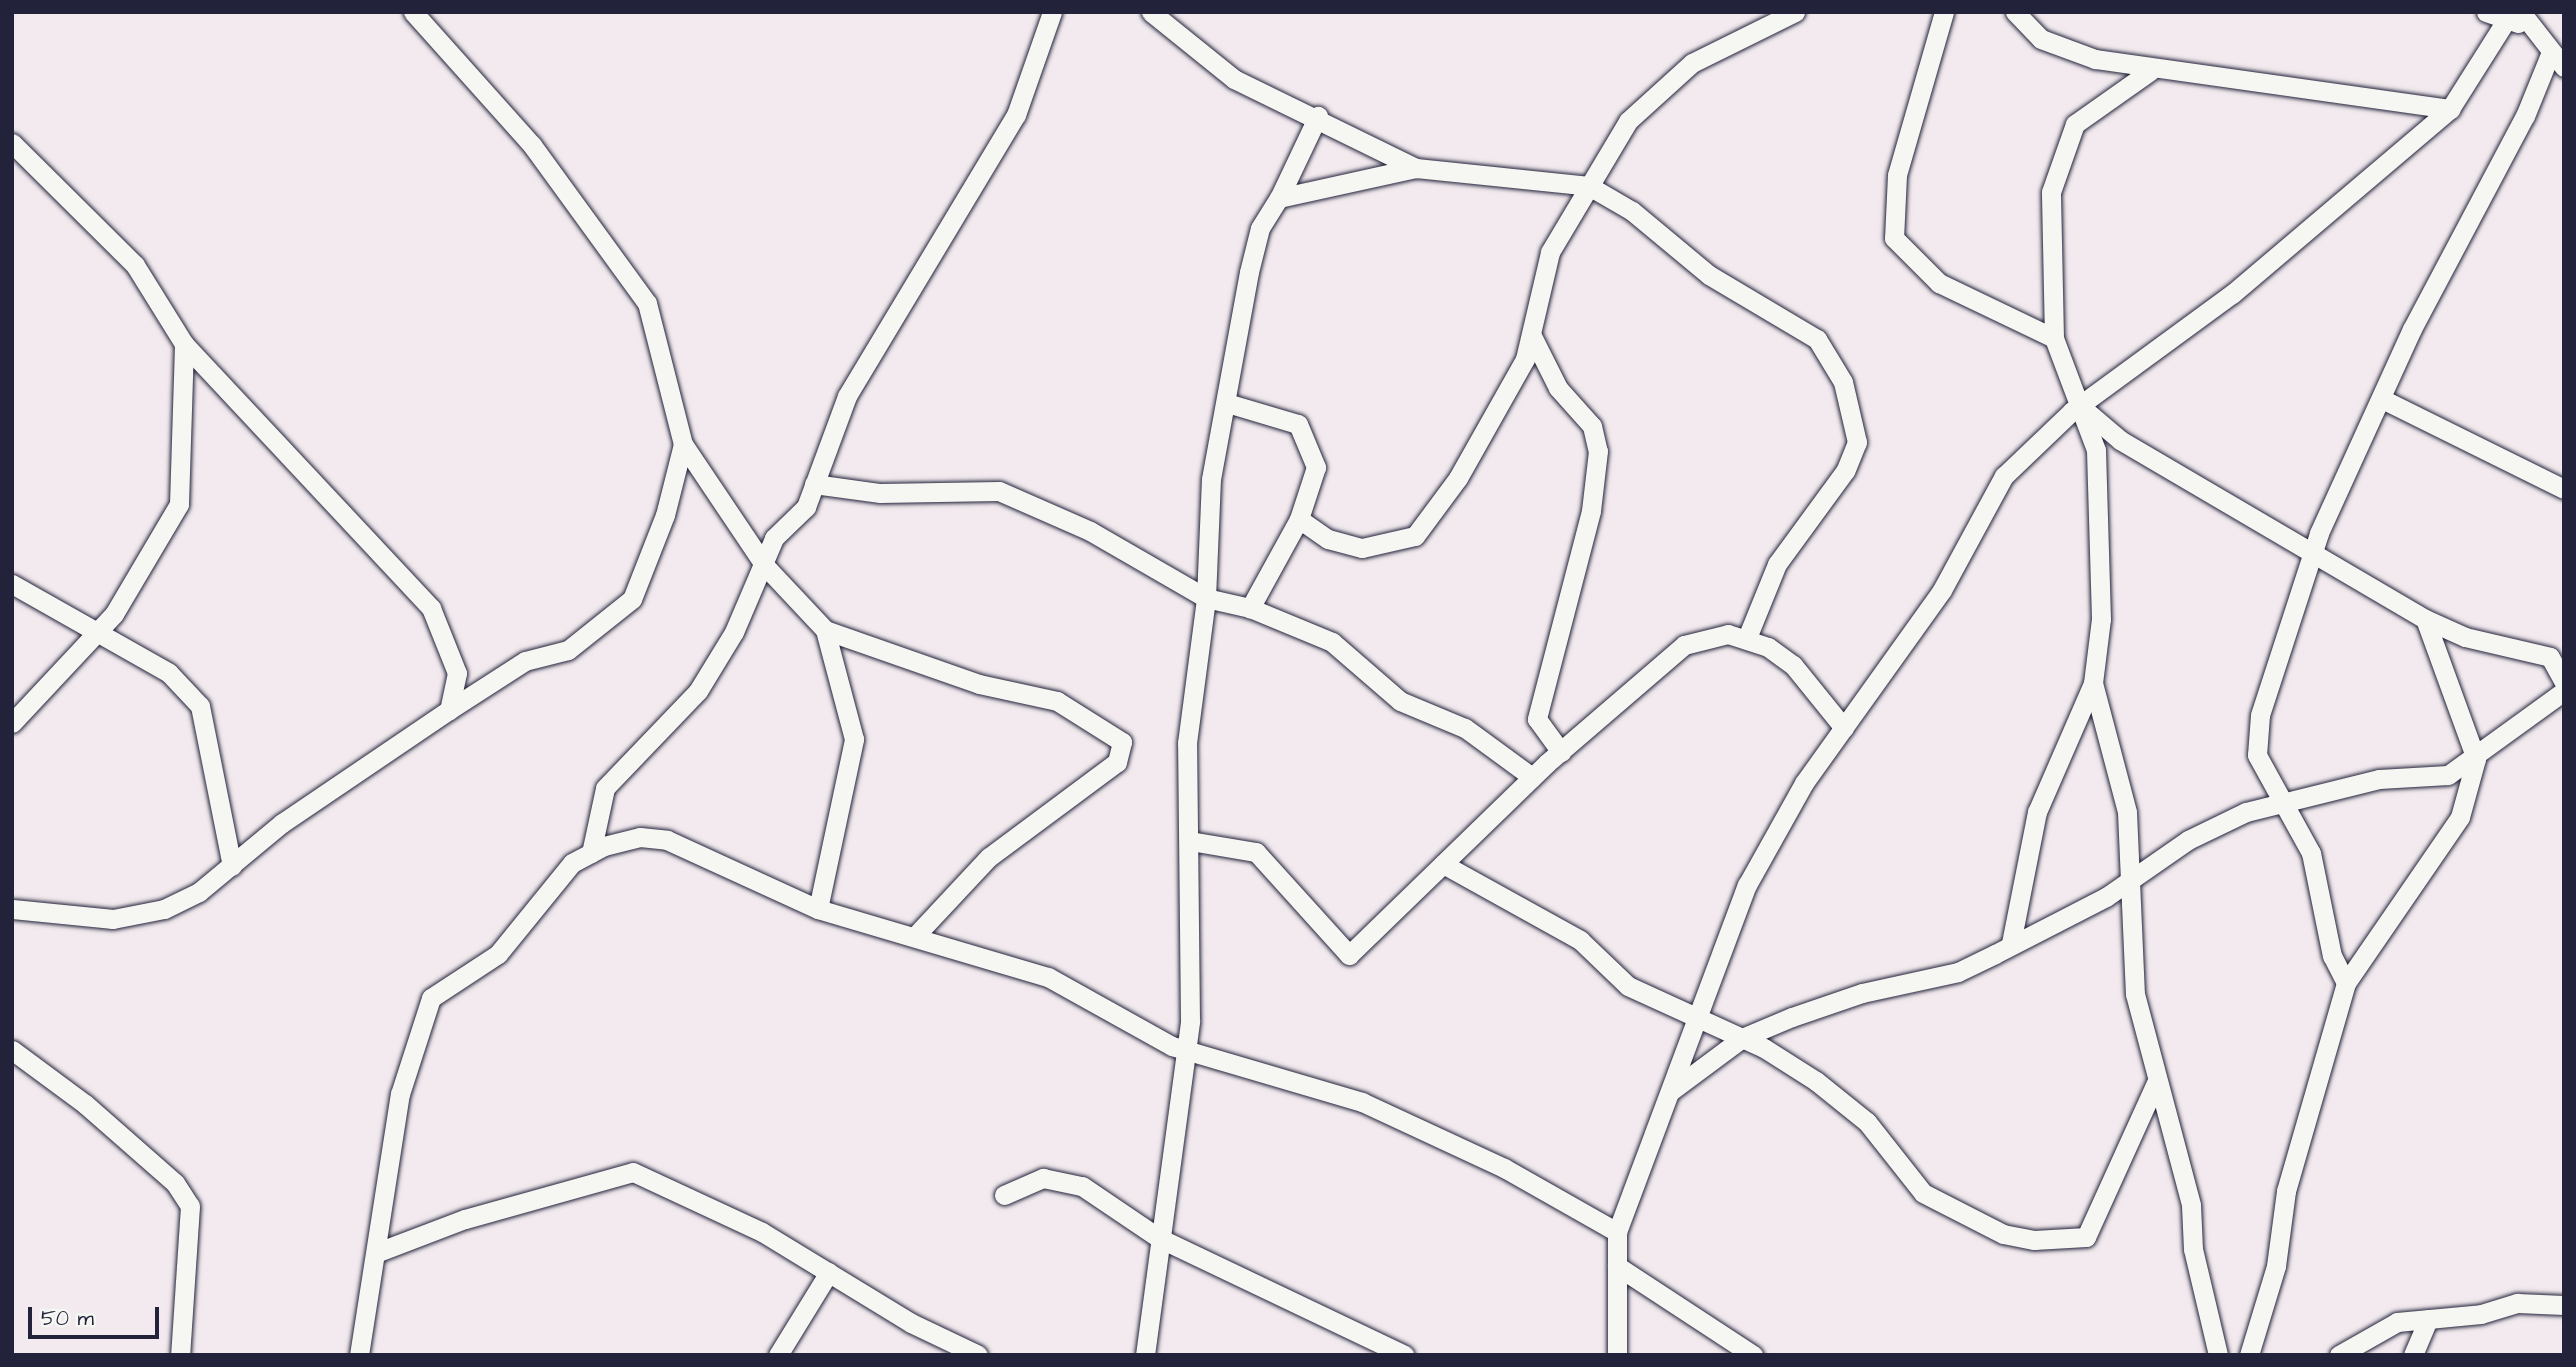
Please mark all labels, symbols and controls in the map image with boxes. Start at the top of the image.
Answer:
scale bar [32,1294,163,1338]
text: 50 m [41,1304,94,1333]

